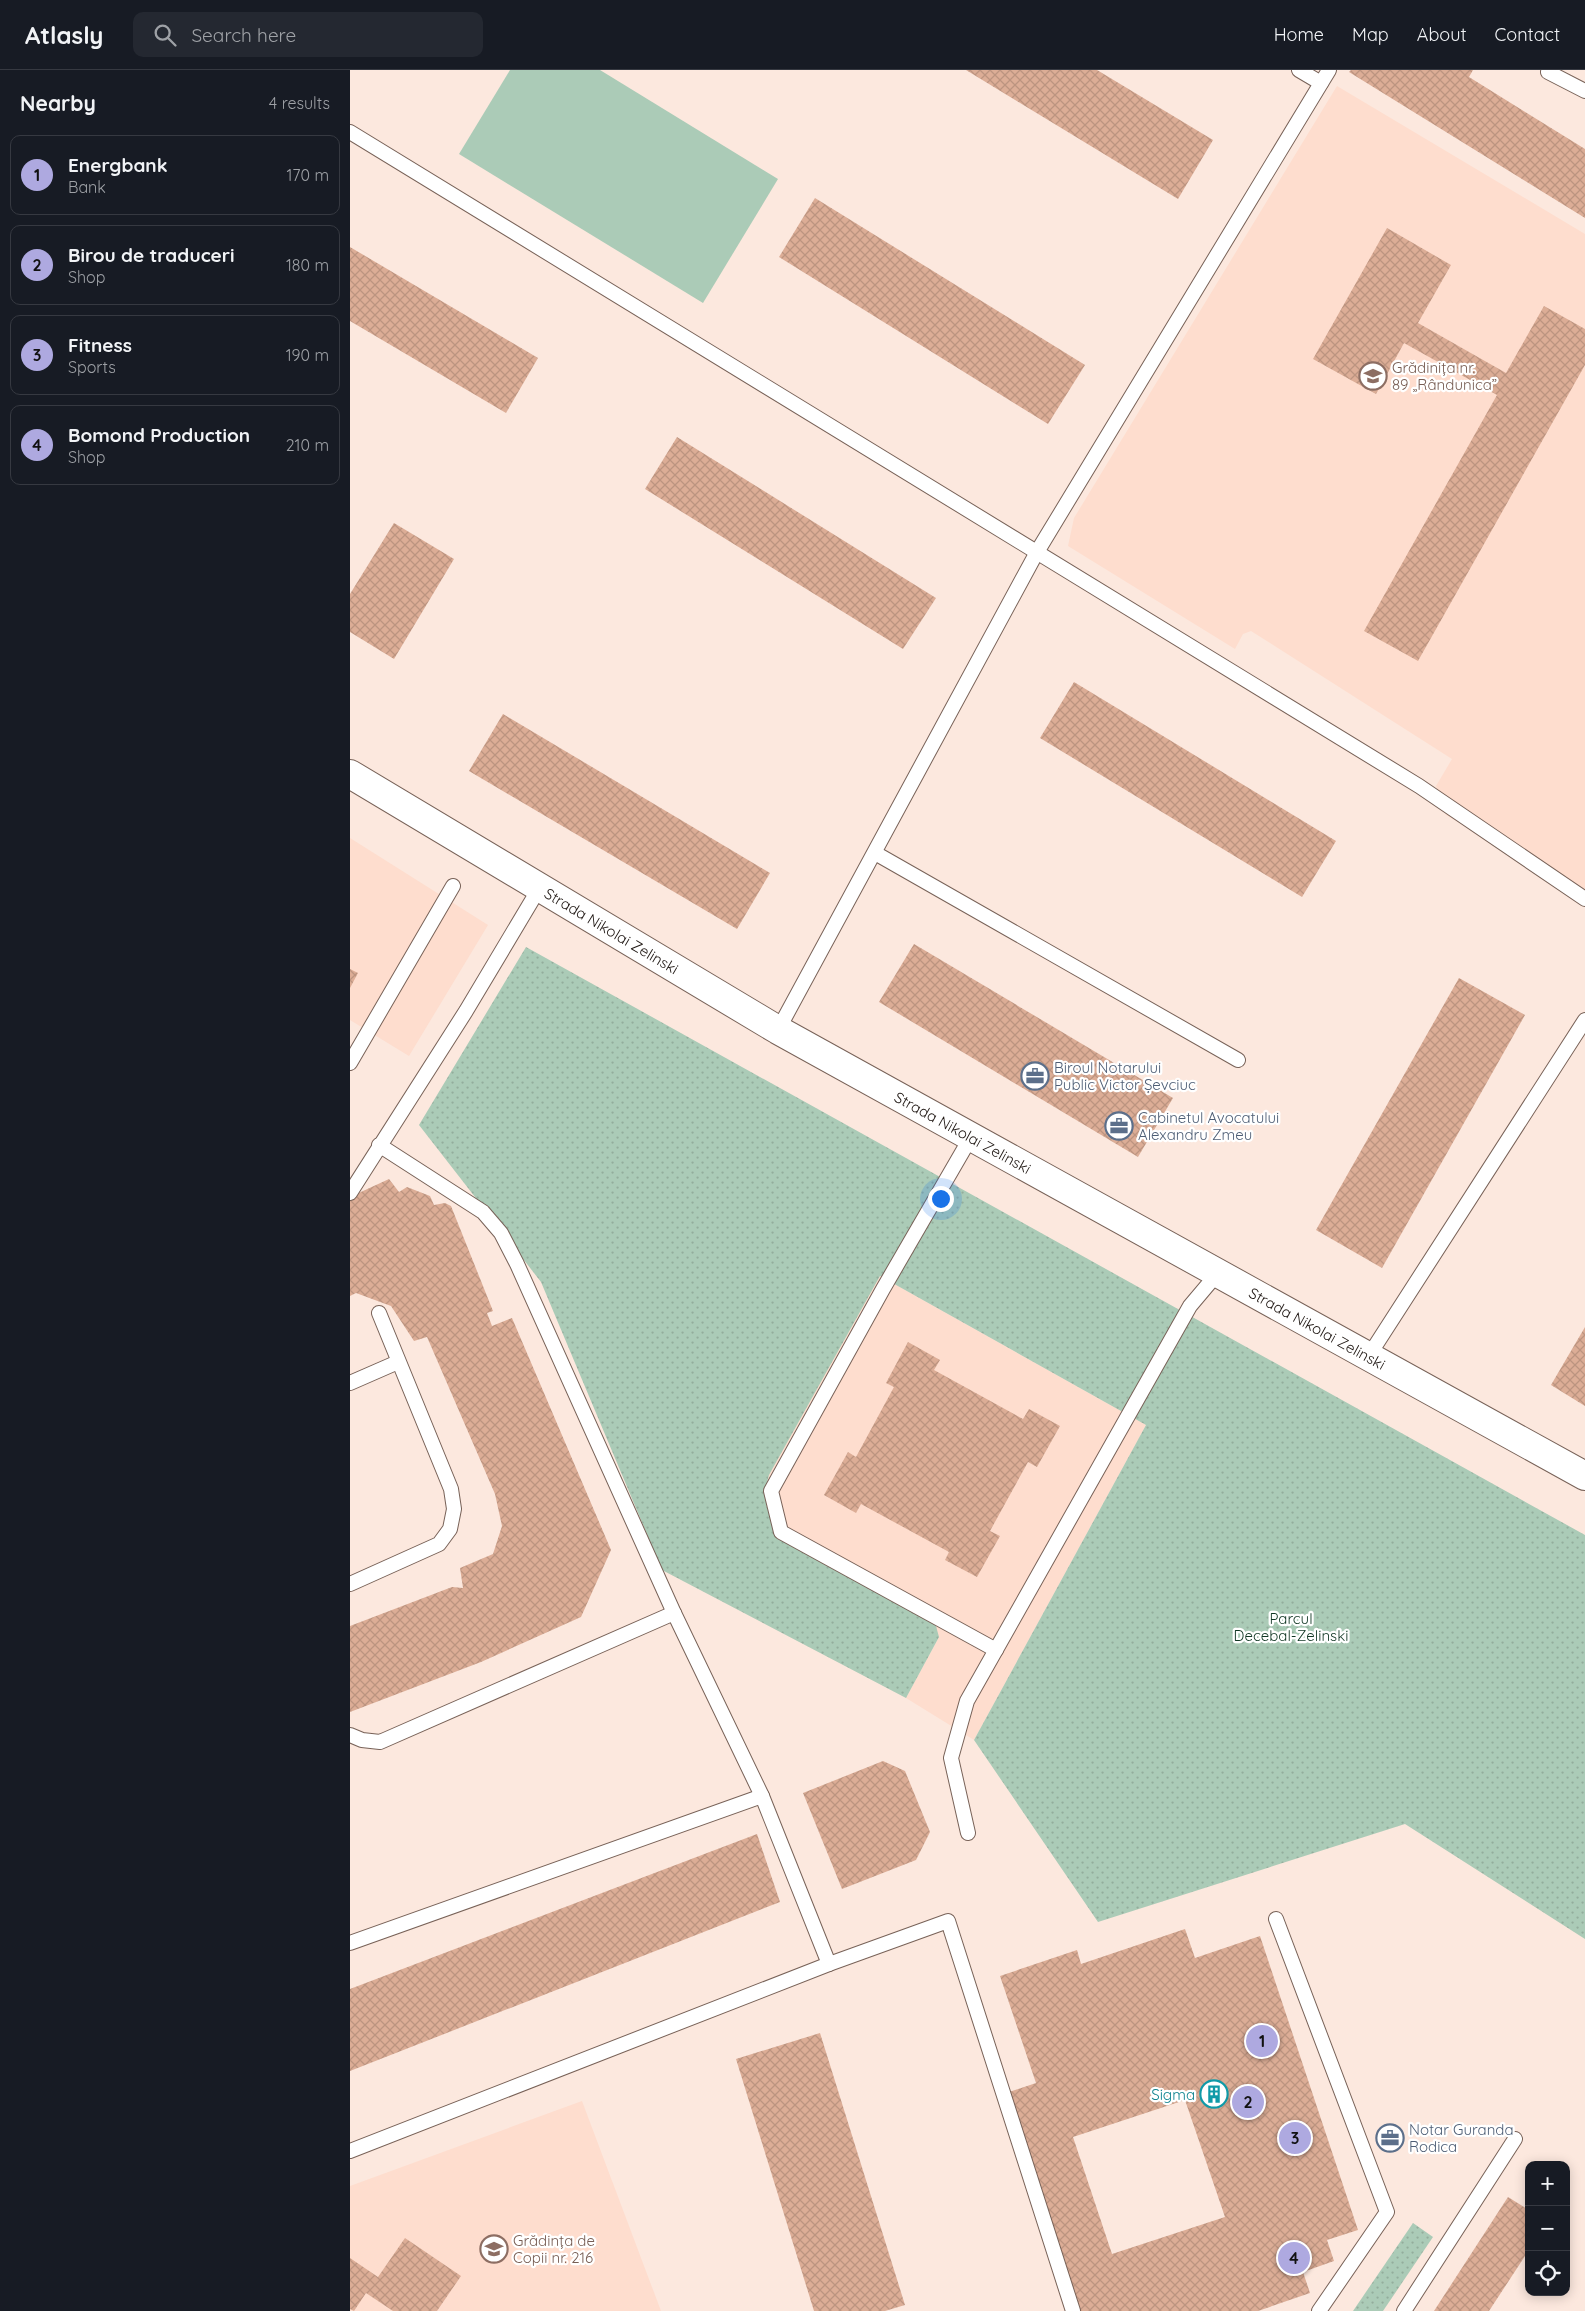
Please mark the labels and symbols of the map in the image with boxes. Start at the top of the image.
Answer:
place label: Grădinița nr. 89 „Rândunica” [1392,358,1497,394]
school or university icon: Grădinița nr. 89 „Rândunica” [1358,361,1388,391]
street label: Strada Nikolai Zelinski [541,883,682,978]
place label: Biroul Notarului Public Victor Șevciuc [1054,1058,1196,1094]
office icon: Biroul Notarului Public Victor Șevciuc [1020,1061,1050,1091]
street label: Strada Nikolai Zelinski [891,1087,1034,1178]
place label: Cabinetul Avocatului Alexandru Zmeu [1138,1108,1279,1144]
office icon: Cabinetul Avocatului Alexandru Zmeu [1104,1111,1134,1141]
your location [928,1186,954,1212]
street label: Strada Nikolai Zelinski [1246,1283,1389,1373]
park label: Parcul Decebal-Zelinski [1234,1609,1348,1645]
pin: 1 [1246,2022,1278,2060]
building icon: Sigma [1199,2079,1229,2109]
pin: 2 [1232,2083,1264,2121]
place label: Sigma [1151,2085,1195,2104]
pin: 3 [1279,2119,1311,2157]
place label: Notar Guranda Rodica [1409,2120,1514,2156]
office icon: Notar Guranda Rodica [1375,2123,1405,2153]
place label: Grădința de Copii nr. 216 [513,2231,595,2267]
school or university icon: Grădința de Copii nr. 216 [479,2234,509,2264]
pin: 4 [1278,2239,1310,2277]

